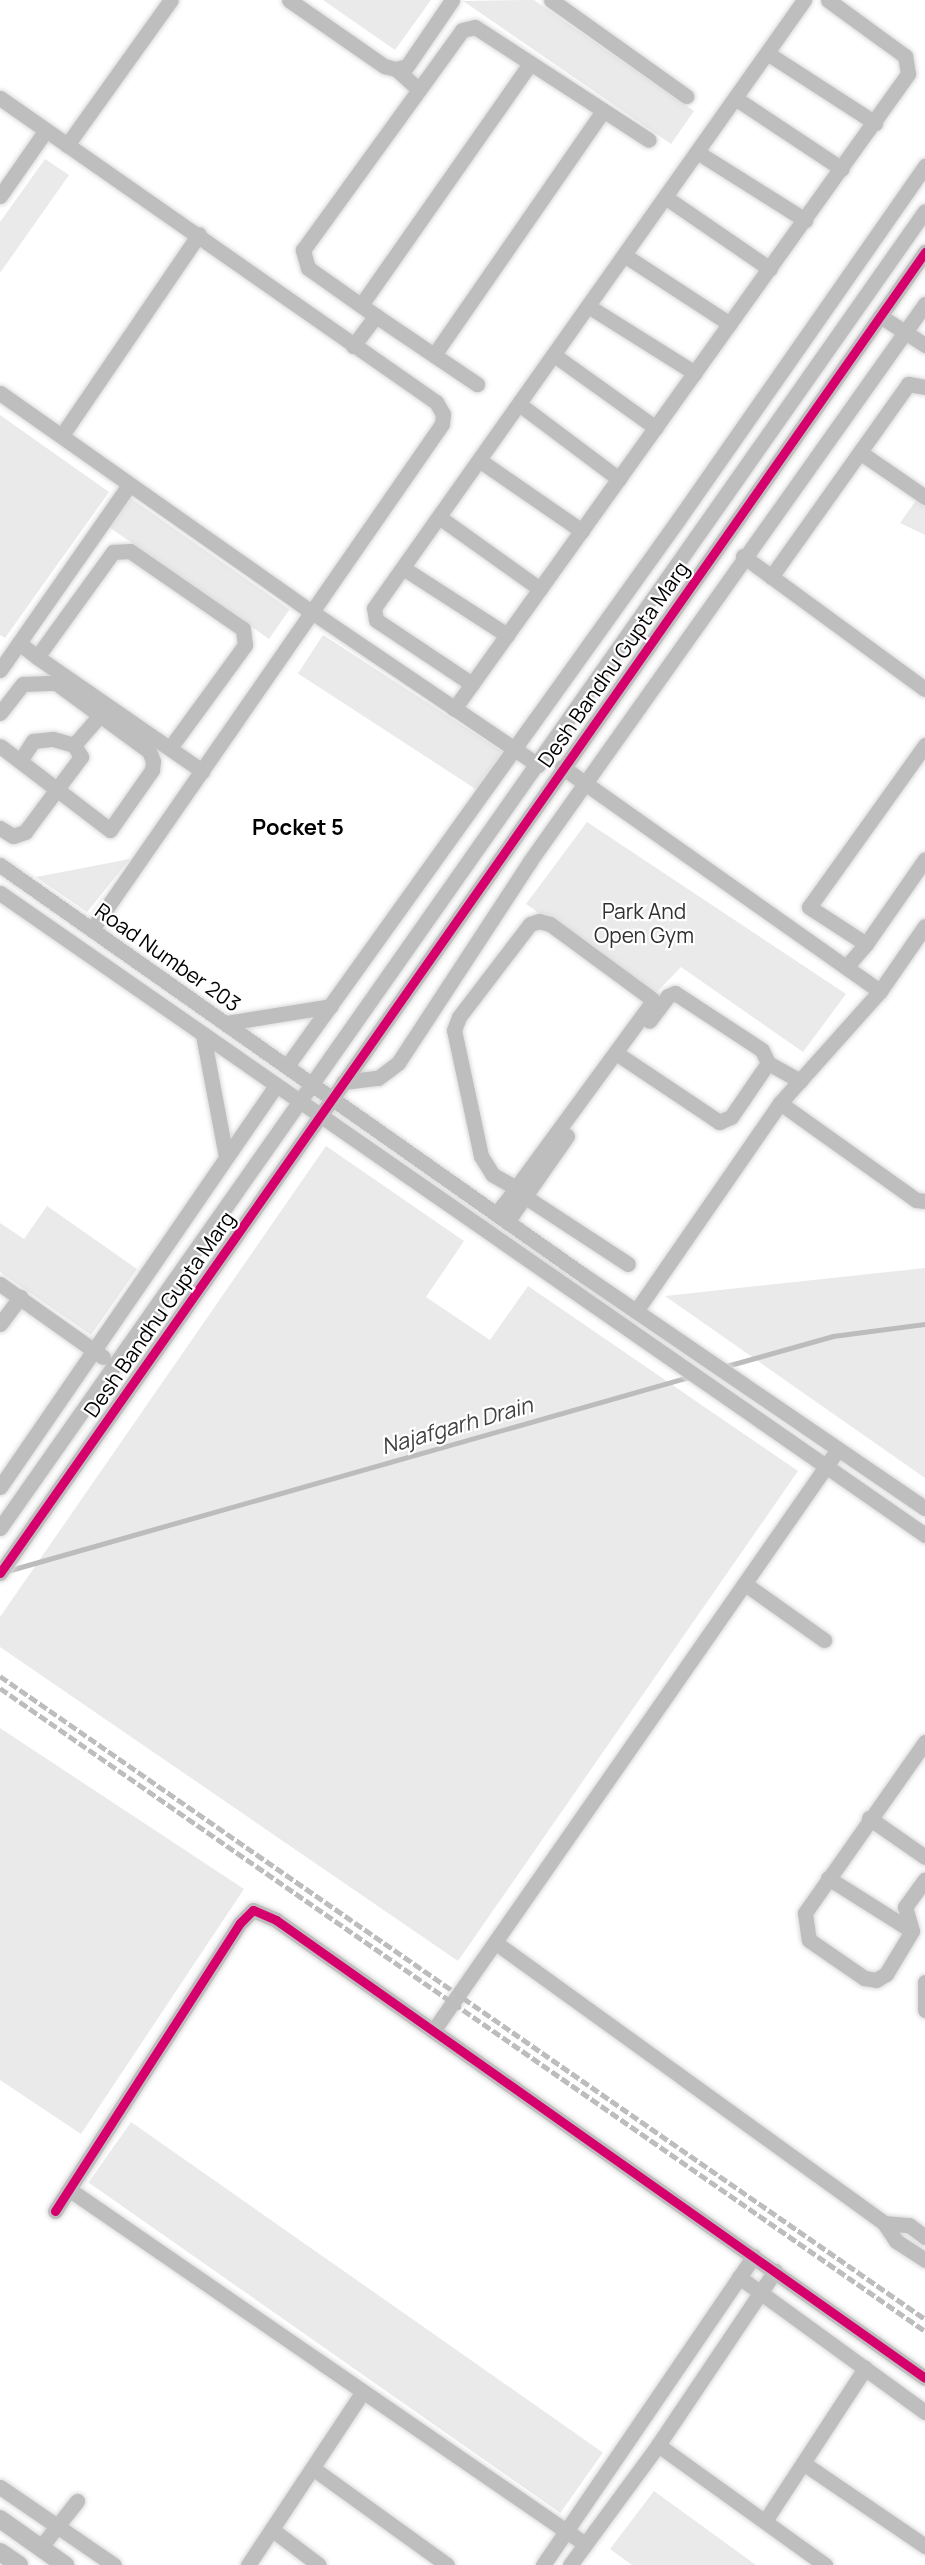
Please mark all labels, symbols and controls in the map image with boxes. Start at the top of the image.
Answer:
street label: Desh Bandhu Gupta Marg [532,556,694,772]
district label: Pocket 5 [252,815,344,841]
street label: Road Number 203 [91,897,245,1017]
park label: Park And Open Gym [594,898,694,948]
street label: Desh Bandhu Gupta Marg [78,1206,240,1422]
water label: Najafgarh Drain [378,1392,536,1460]

